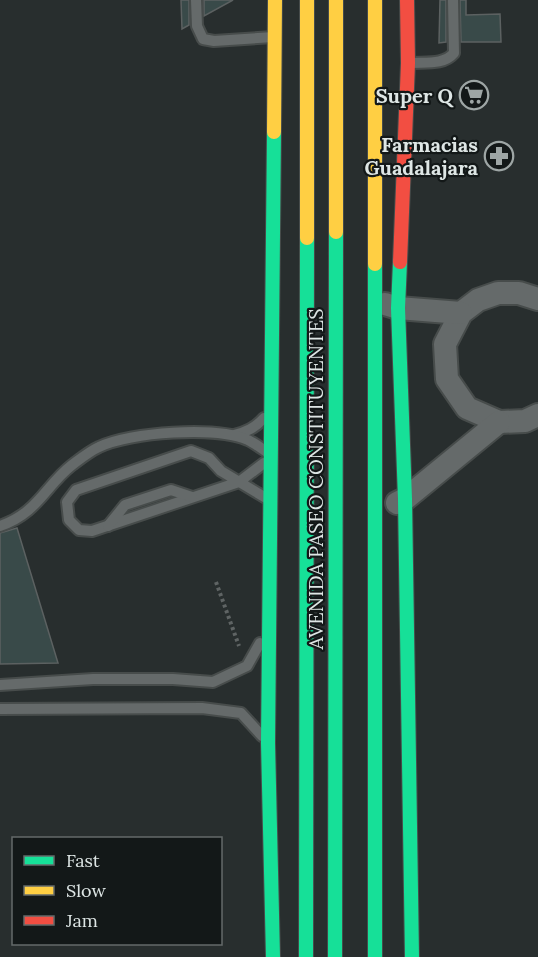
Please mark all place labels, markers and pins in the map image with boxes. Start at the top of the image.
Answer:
supermarket icon: Super Q [458,79,490,111]
place label: Super Q [376,83,454,108]
place label: Farmacias Guadalajara [364,132,479,180]
pharmacy icon: Farmacias Guadalajara [483,140,515,172]

